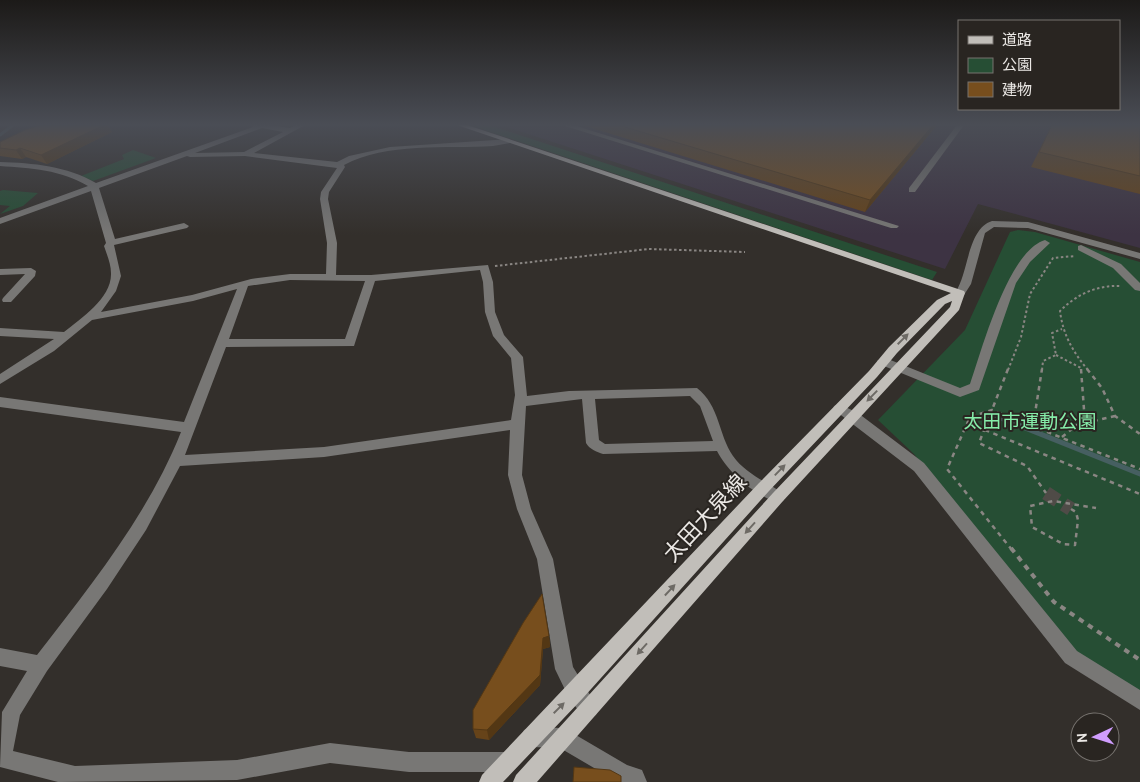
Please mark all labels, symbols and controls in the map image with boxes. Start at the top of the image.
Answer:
legend [958,20,1120,110]
text: 道路 [1002,31,1032,49]
text: 公園 [1002,56,1032,74]
text: 建物 [1002,81,1032,99]
one-way arrow [897,334,909,346]
one-way arrow [866,389,878,401]
park label: 太田市運動公園 [963,410,1097,433]
one-way arrow [774,465,786,477]
street label: 太田大泉線 [658,469,752,567]
one-way arrow [744,521,756,533]
one-way arrow [664,584,676,596]
one-way arrow [637,643,648,655]
one-way arrow [553,703,565,715]
north arrow [1070,712,1120,762]
text: N [1073,732,1091,743]

